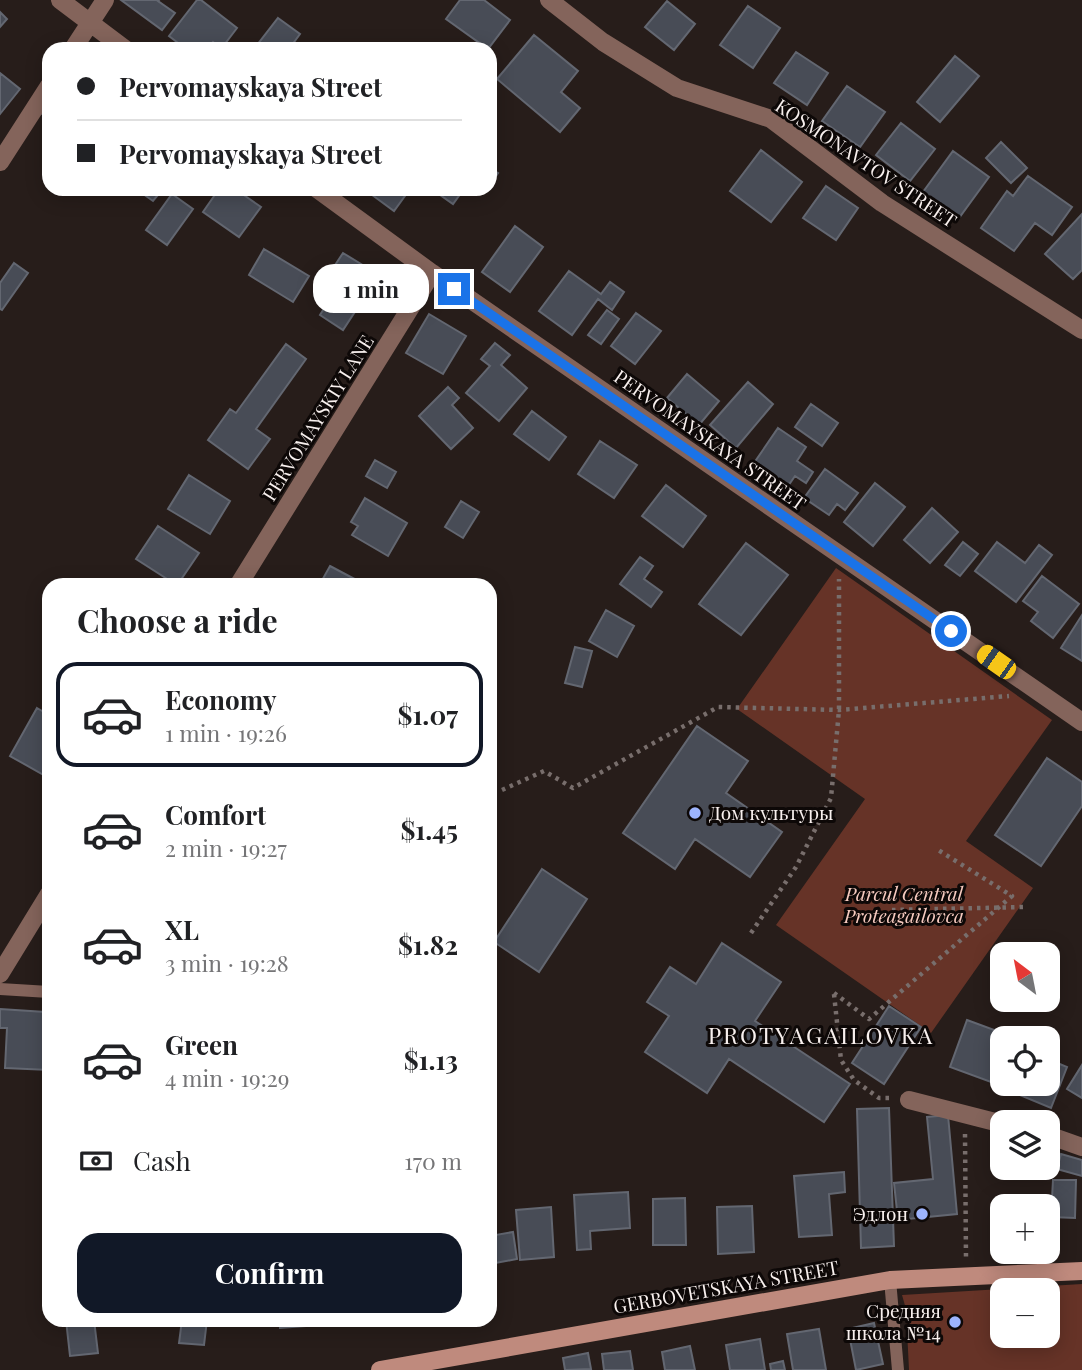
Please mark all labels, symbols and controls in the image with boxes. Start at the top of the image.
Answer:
text: Pervomayskaya Street [119,69,382,104]
street label: KOSMONAVTOV STREET [771,92,962,233]
text: Pervomayskaya Street [119,136,382,171]
callout: 1 min [314,264,430,314]
text: 1 min [343,273,399,304]
route end [438,273,470,305]
street label: PERVOMAYSKIY LANE [255,329,379,505]
street label: PERVOMAYSKAYA STREET [609,363,812,516]
text: Choose a ride [77,598,278,641]
route start [935,615,967,647]
car [973,641,1020,683]
text: Economy [165,682,276,717]
icon: car [81,683,144,746]
text: $1.07 [397,697,458,732]
text: 1 min · 19:26 [165,717,287,748]
text: Comfort [165,797,266,832]
icon: car [81,798,144,861]
place label: Дом культуры [709,799,833,825]
marker: Дом культуры [687,805,703,821]
text: $1.45 [400,812,458,847]
text: 2 min · 19:27 [165,832,287,863]
park label: Parcul Central Proteagailovca [843,880,964,928]
text: XL [165,912,199,947]
icon: car [81,913,144,976]
text: $1.82 [398,927,458,962]
north arrow [990,942,1060,1012]
map controls [990,942,1060,1348]
text: 3 min · 19:28 [165,947,289,978]
district label: PROTYAGAILOVKA [708,1019,934,1050]
button: locate [990,1026,1060,1096]
text: Green [165,1027,238,1062]
icon: car [81,1028,144,1091]
text: $1.13 [404,1042,458,1077]
text: 4 min · 19:29 [165,1062,290,1093]
button: layers [990,1110,1060,1180]
icon: cash [77,1142,115,1180]
text: Cash [133,1143,191,1178]
text: 170 m [404,1145,462,1176]
button: + [990,1194,1060,1264]
place label: Эдлон [853,1200,908,1226]
marker: Эдлон [914,1206,930,1222]
button: Confirm [77,1233,462,1313]
street label: GERBOVETSKAYA STREET [611,1253,841,1319]
button: − [990,1278,1060,1348]
place label: Средняя школа №14 [846,1297,941,1345]
marker: Средняя школа №14 [947,1314,963,1330]

